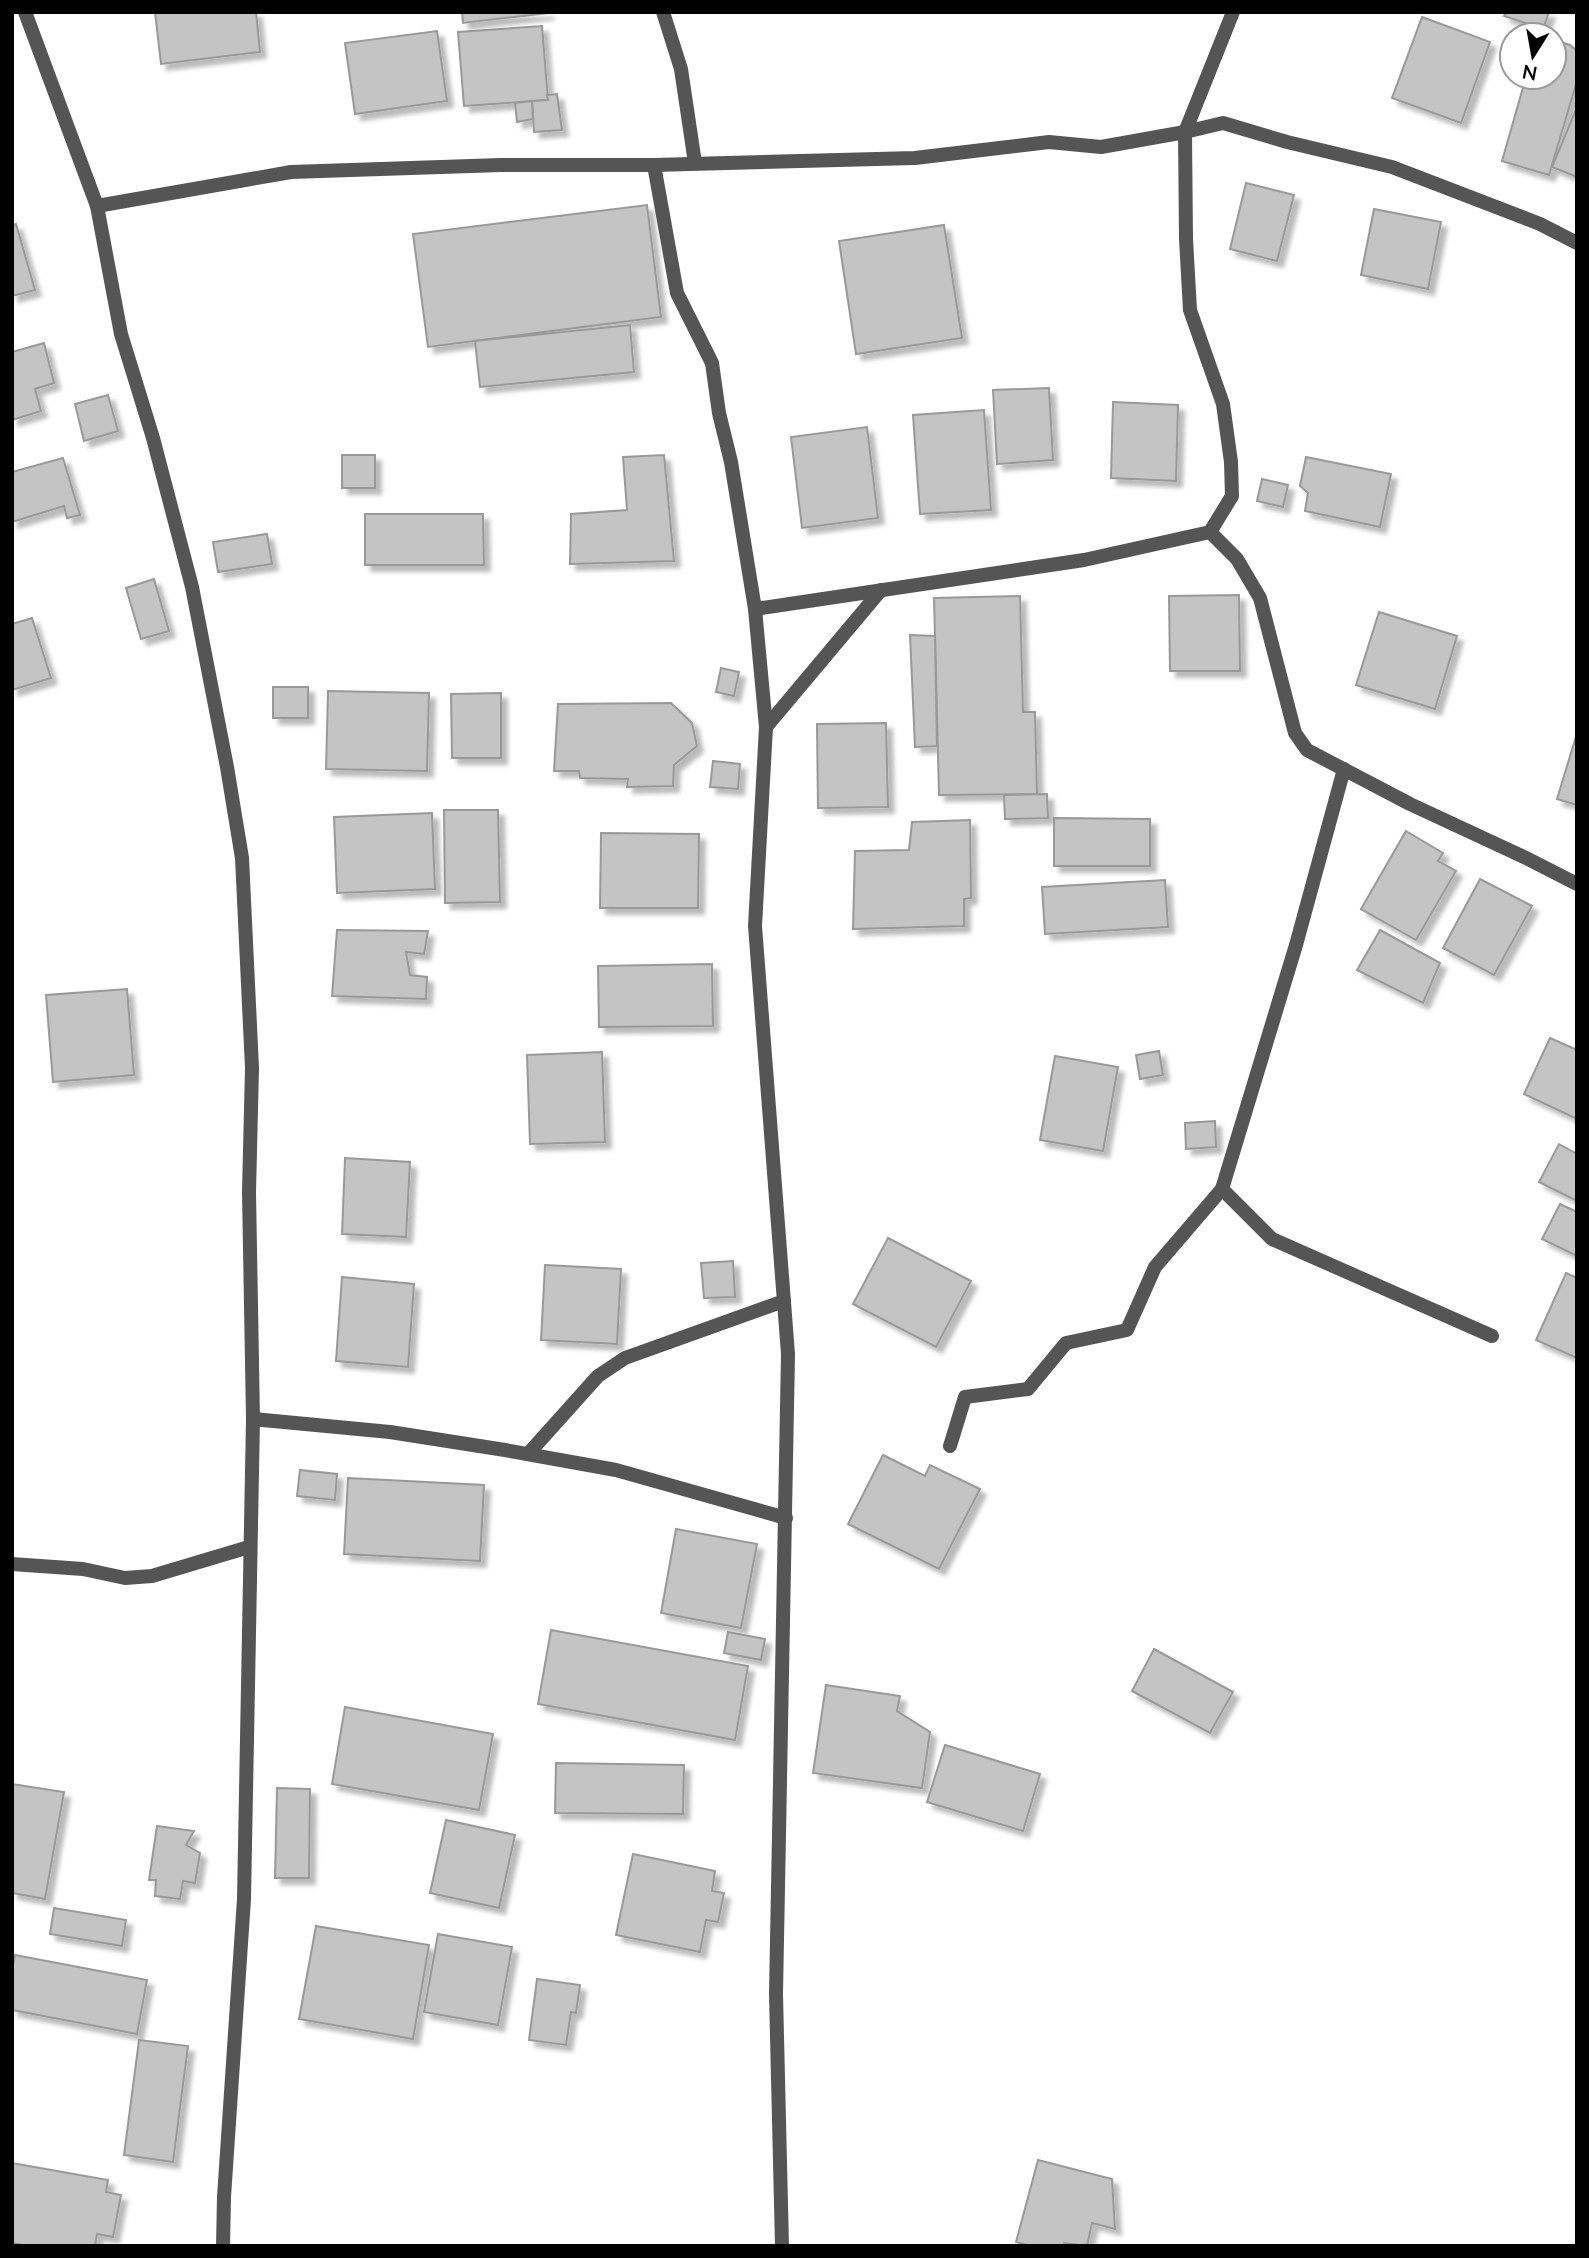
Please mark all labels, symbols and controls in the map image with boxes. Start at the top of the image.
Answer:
north arrow [1498,21,1568,91]
text: N [1520,60,1539,86]

